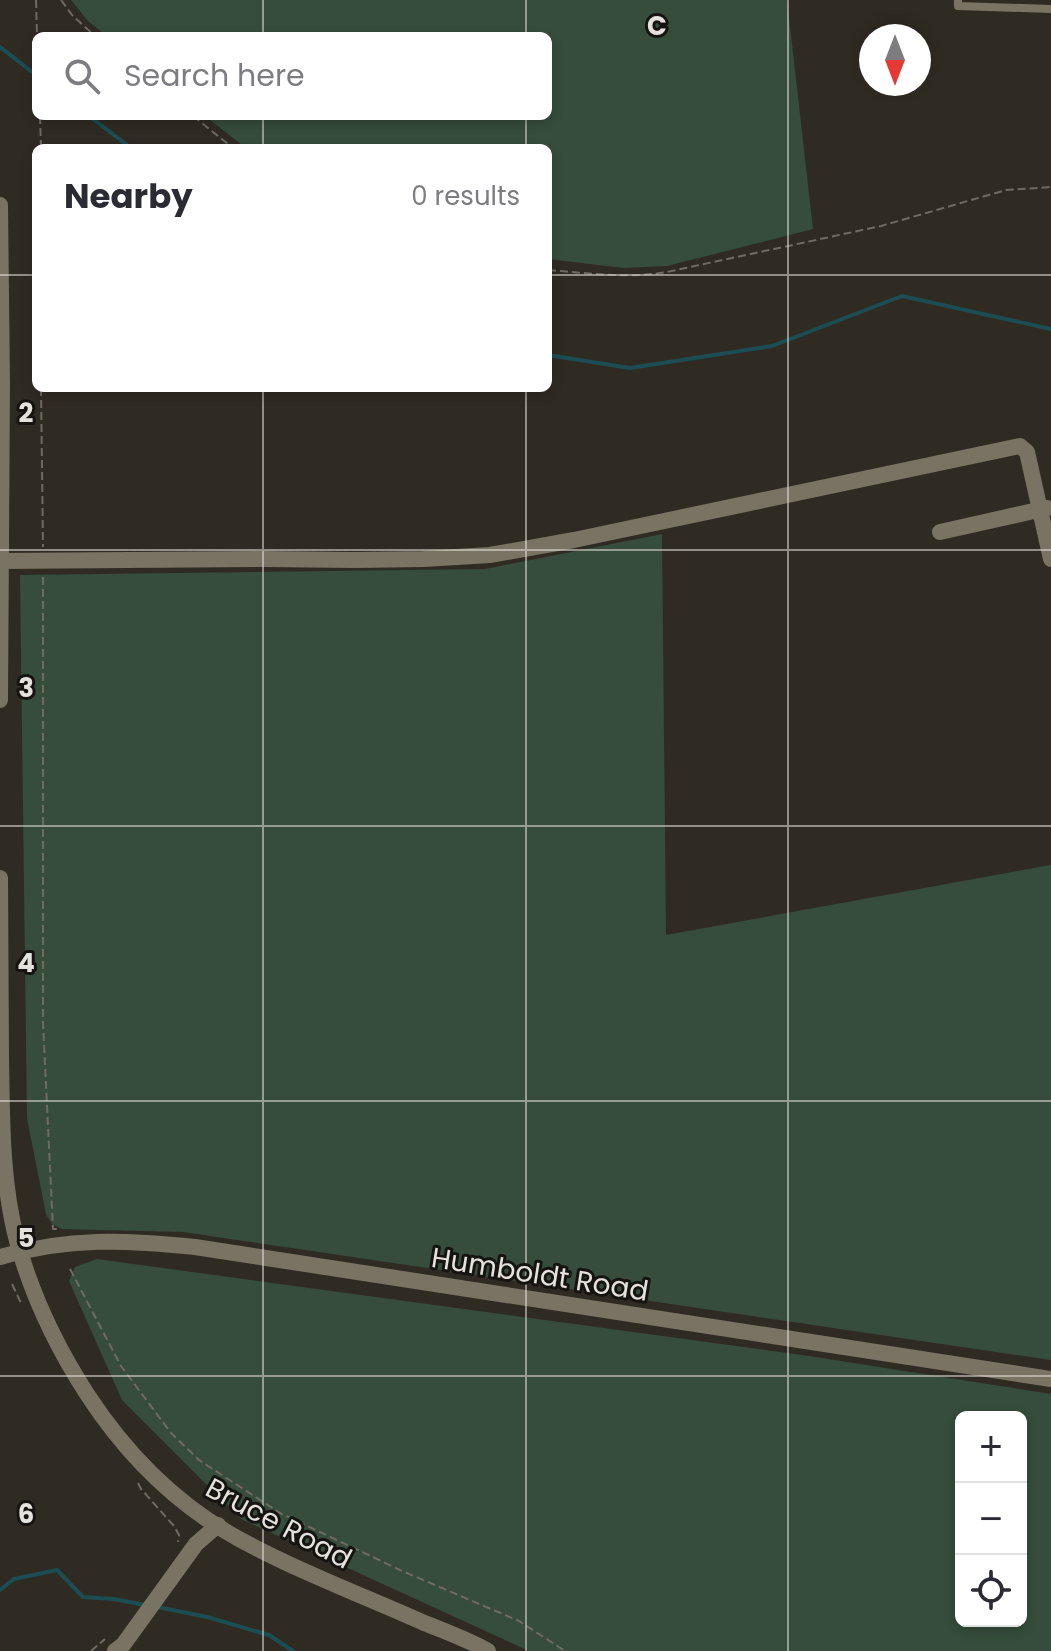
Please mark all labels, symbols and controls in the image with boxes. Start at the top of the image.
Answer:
text: C [647,8,667,44]
north arrow [859,24,931,96]
search box [32,32,552,120]
icon: search [60,54,104,98]
text: Search here [124,54,305,97]
text: Nearby [64,172,193,220]
text: 0 results [411,178,520,214]
text: 2 [19,395,34,431]
text: 3 [18,670,34,706]
text: 4 [17,945,35,981]
text: 5 [18,1220,34,1256]
street label: Humboldt Road [429,1238,651,1311]
map controls [955,1411,1027,1627]
button: + [955,1411,1027,1483]
street label: Bruce Road [199,1469,359,1578]
button: − [955,1483,1027,1555]
text: 6 [18,1496,34,1532]
button: locate [955,1555,1027,1627]

